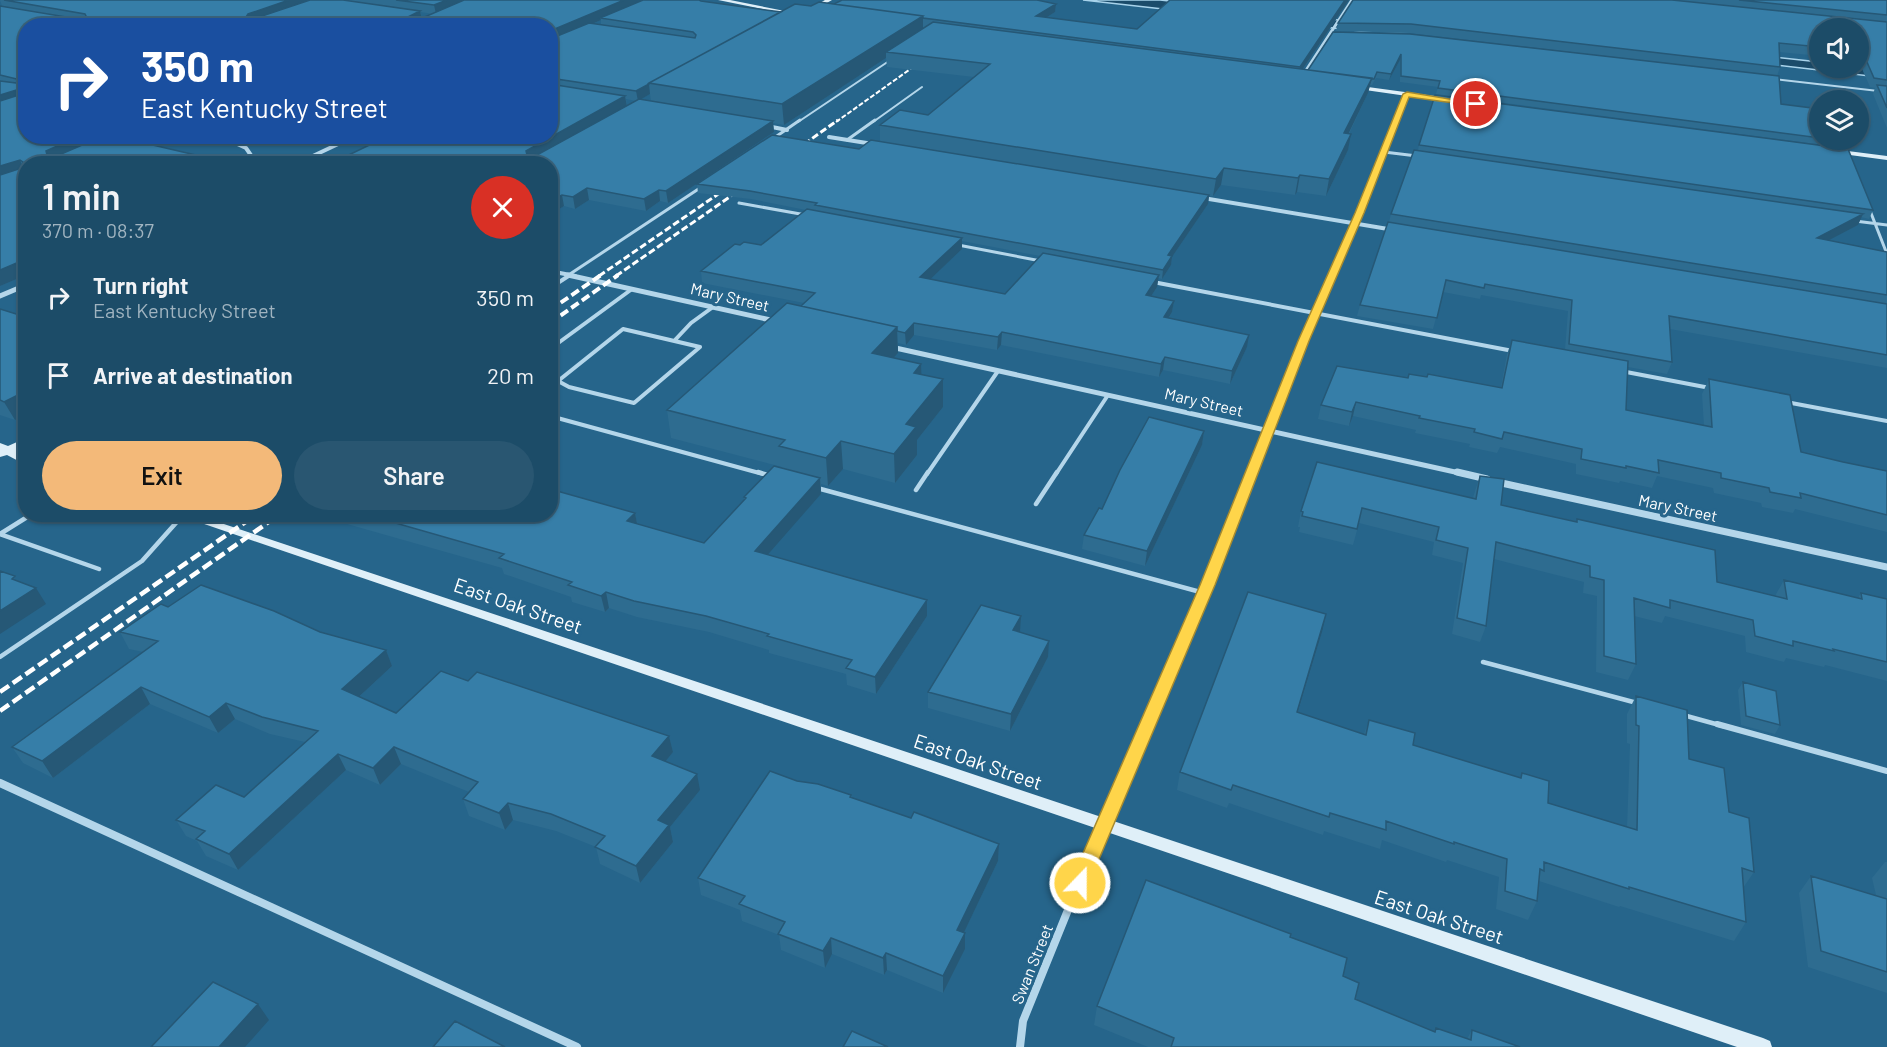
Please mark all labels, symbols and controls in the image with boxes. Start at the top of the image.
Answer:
map controls [1809,18,1869,150]
button: sound [1809,18,1869,78]
text: 350 m [141,40,254,90]
icon: right [42,42,120,120]
pin [1450,78,1501,129]
icon: arrive [1459,87,1492,120]
button: layers [1809,90,1869,150]
text: East Kentucky Street [141,91,388,123]
text: 1 min [42,174,121,217]
button: close [471,176,534,239]
text: 370 m · 08:37 [42,218,154,242]
text: Turn right [93,272,188,298]
street label: Mary Street [689,278,771,315]
icon: right [42,281,75,314]
text: 350 m [476,284,534,310]
text: East Kentucky Street [93,298,276,322]
icon: arrive [42,359,75,392]
text: Arrive at destination [93,362,292,388]
text: 20 m [487,362,534,388]
street label: Mary Street [1163,383,1245,420]
button: Exit [42,441,282,510]
button: Share [294,441,534,510]
street label: Mary Street [1637,490,1719,525]
street label: East Oak Street [451,572,586,638]
street label: East Oak Street [911,728,1046,794]
position arrow [1048,851,1112,915]
street label: East Oak Street [1372,884,1507,948]
street label: Swan Street [1007,921,1056,1006]

